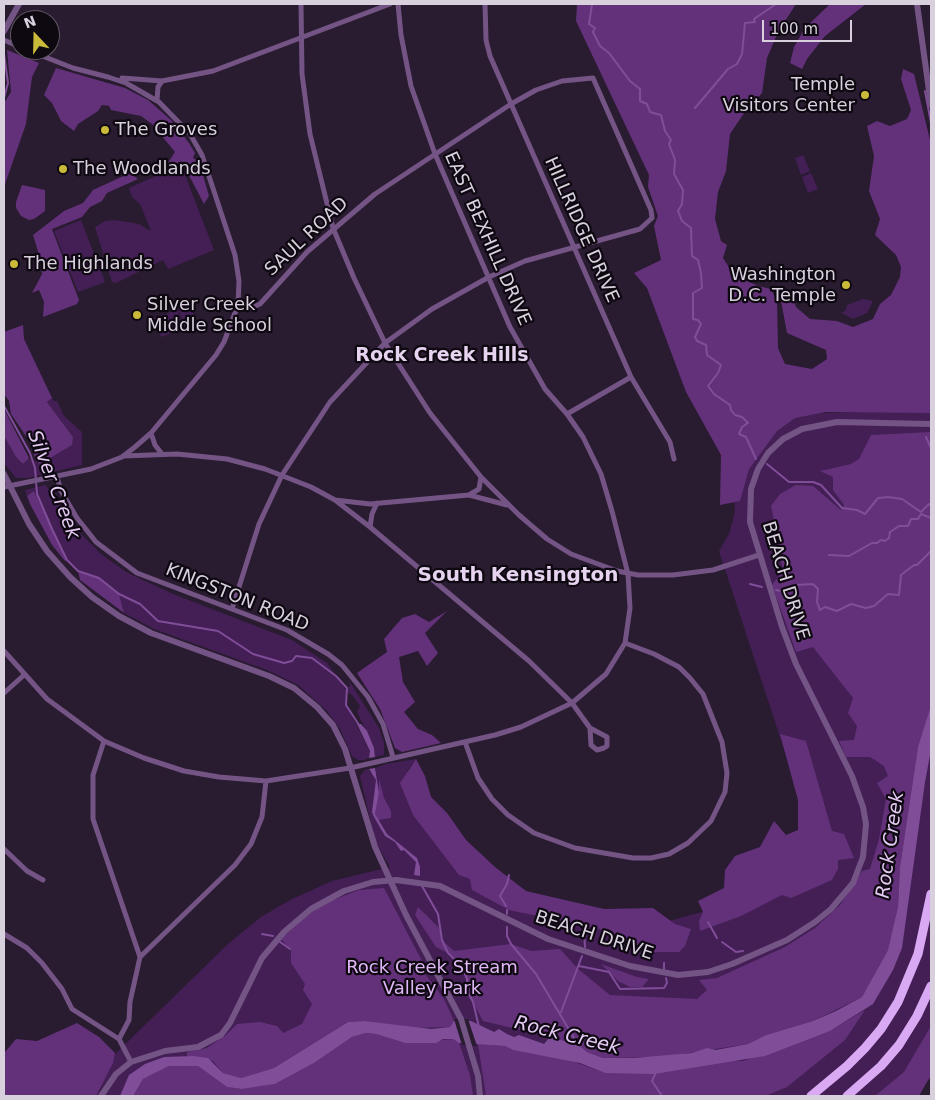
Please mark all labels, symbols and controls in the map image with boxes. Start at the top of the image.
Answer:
north arrow [10,10,60,60]
scale bar [765,10,855,42]
text: N [22,12,38,31]
text: 100 m [770,20,818,38]
place label: Temple Visitors Center [723,74,855,116]
marker: Temple Visitors Center [859,89,871,101]
place label: The Groves [115,119,217,141]
marker: The Groves [99,124,111,136]
street label: EAST BEXHILL DRIVE [439,149,535,329]
street label: HILLRIDGE DRIVE [539,154,623,306]
place label: The Woodlands [73,158,211,180]
marker: The Woodlands [57,163,69,175]
street label: SAUL ROAD [261,193,353,281]
place label: The Highlands [24,253,153,275]
marker: The Highlands [8,258,20,270]
place label: Washington D.C. Temple [728,264,836,306]
marker: Washington D.C. Temple [840,279,852,291]
place label: Silver Creek Middle School [147,294,272,336]
marker: Silver Creek Middle School [131,309,143,321]
district label: Rock Creek Hills [355,345,529,367]
water label: Silver Creek [22,427,84,543]
street label: BEACH DRIVE [757,519,813,643]
street label: KINGSTON ROAD [162,559,312,637]
district label: South Kensington [418,564,618,588]
water label: Rock Creek [872,790,910,900]
street label: BEACH DRIVE [532,907,656,965]
park label: Rock Creek Stream Valley Park [346,957,518,1000]
water label: Rock Creek [512,1012,622,1060]

